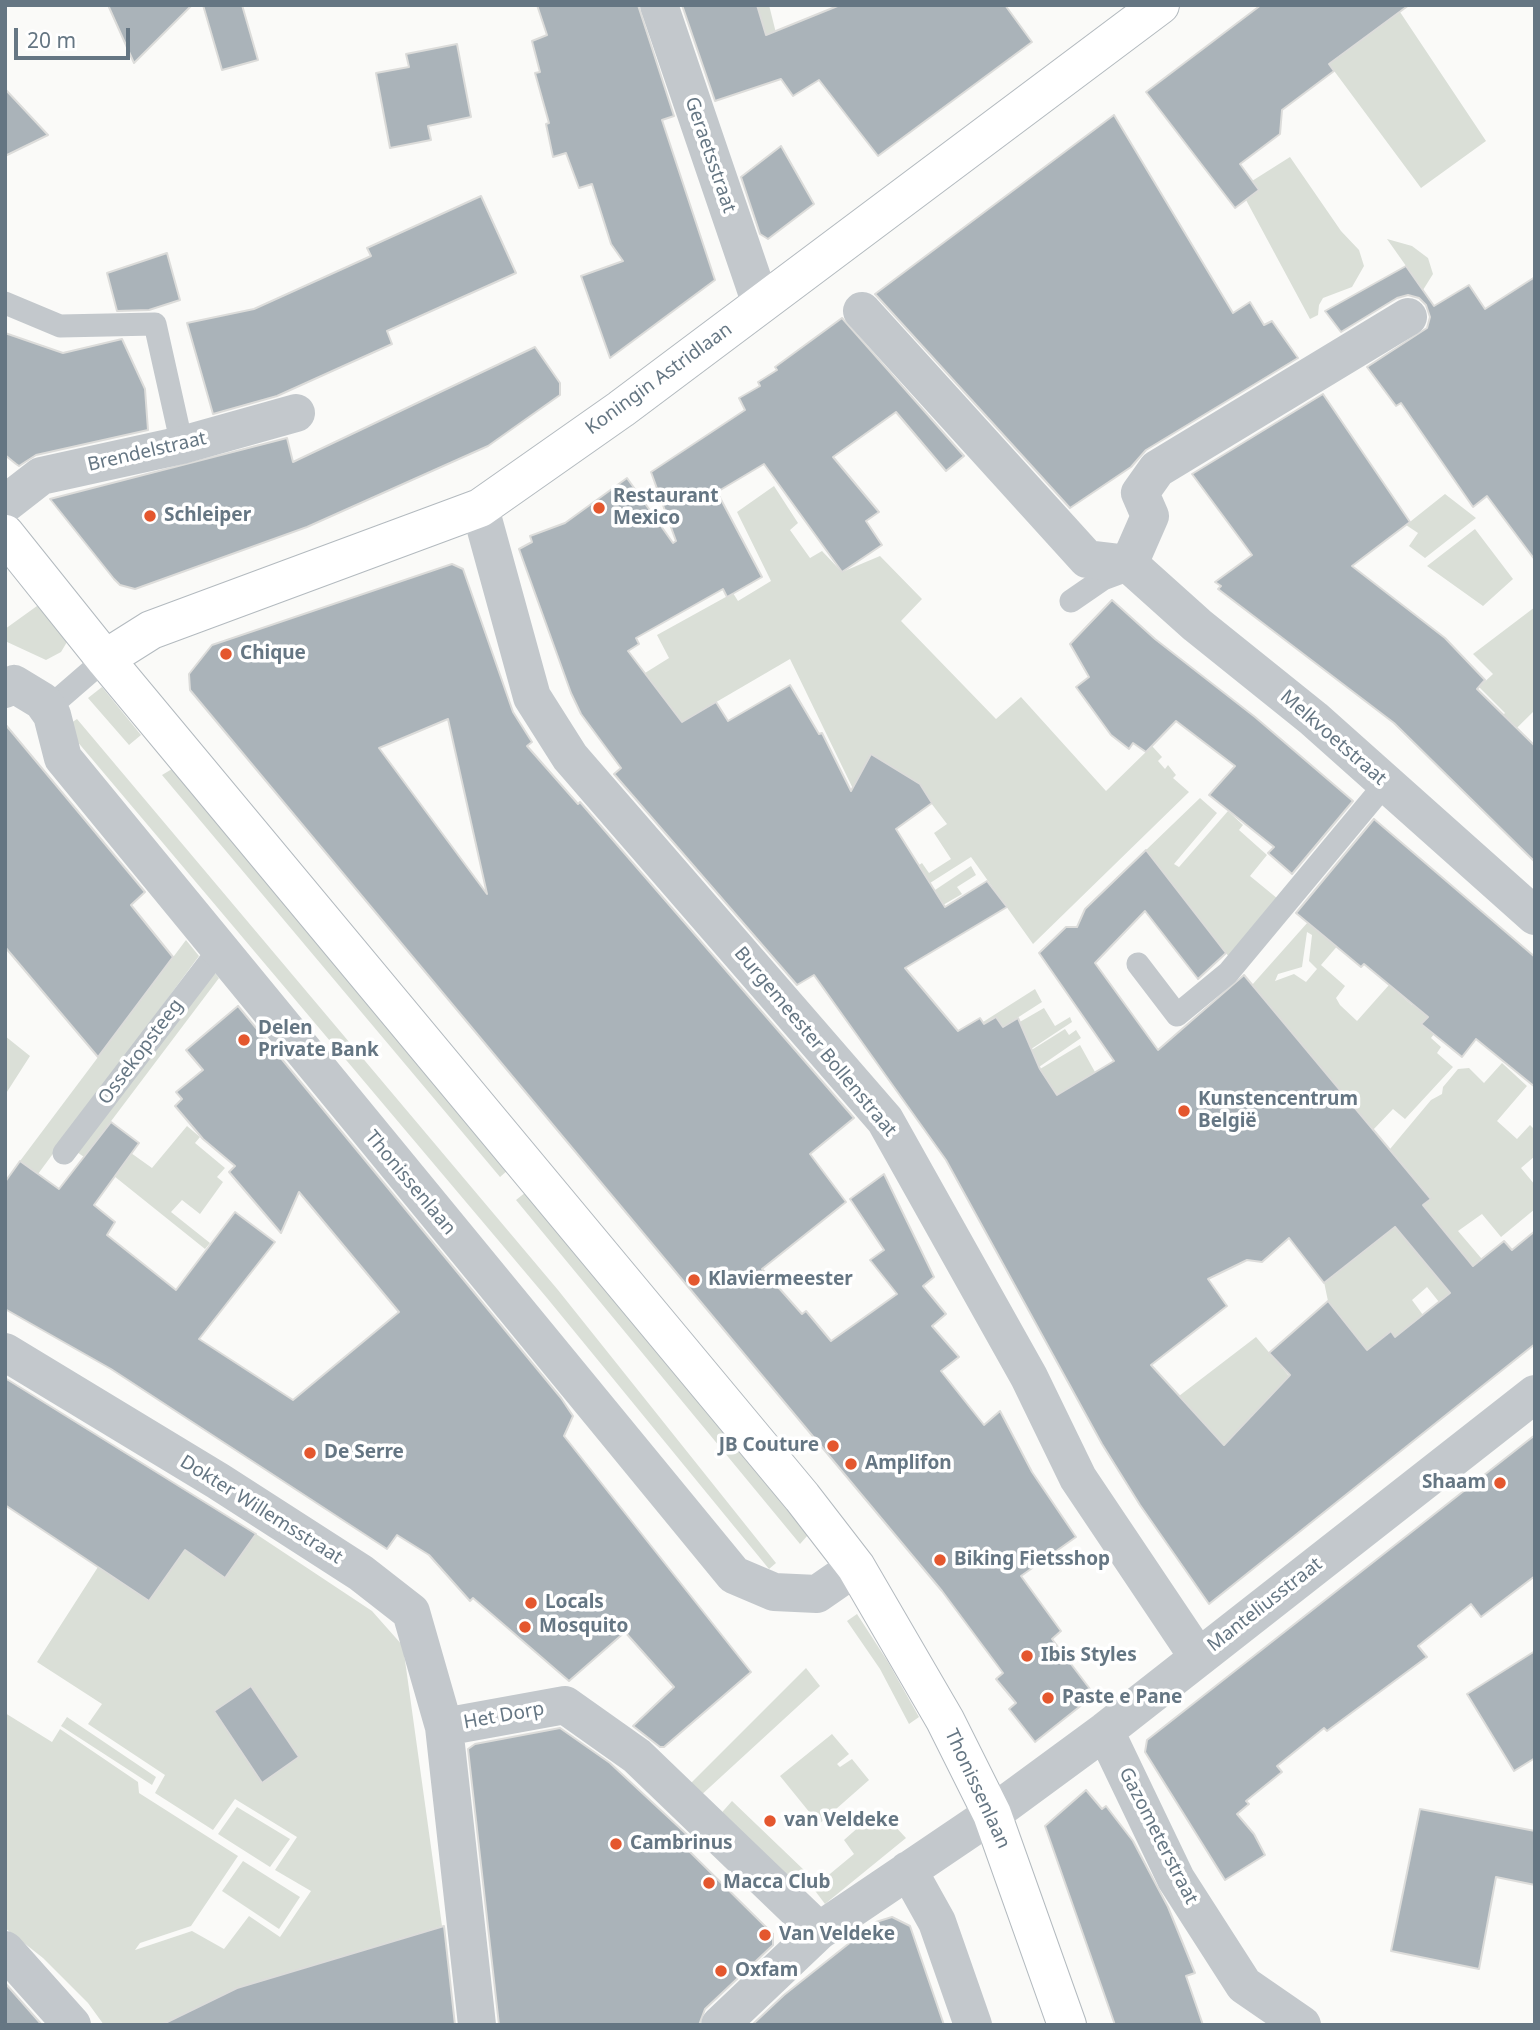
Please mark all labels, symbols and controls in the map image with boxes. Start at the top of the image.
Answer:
scale bar [18,14,133,58]
text: 20 m [27,26,76,54]
street label: Geraetsstraat [680,94,740,216]
street label: Koningin Astridlaan [581,318,737,440]
street label: Brendelstraat [85,427,209,477]
place label: Restaurant Mexico [613,486,718,530]
marker: Restaurant Mexico [591,500,607,516]
place label: Schleiper [164,505,251,527]
marker: Schleiper [142,508,158,524]
place label: Chique [240,643,306,665]
marker: Chique [218,646,234,662]
street label: Melkvoetstraat [1275,686,1391,790]
street label: Burgemeester Bollenstraat [729,943,901,1141]
street label: Ossekopsteeg [94,995,188,1109]
place label: Delen Private Bank [258,1018,379,1062]
marker: Delen Private Bank [236,1032,252,1048]
place label: Kunstencentrum België [1198,1089,1358,1133]
marker: Kunstencentrum België [1176,1103,1192,1119]
street label: Thonissenlaan [360,1126,460,1240]
place label: Klaviermeester [708,1269,853,1291]
marker: Klaviermeester [686,1272,702,1288]
place label: JB Couture [719,1435,819,1457]
marker: JB Couture [825,1438,841,1454]
place label: De Serre [324,1442,404,1464]
marker: De Serre [302,1445,318,1461]
street label: Dokter Willemsstraat [175,1451,347,1569]
place label: Amplifon [865,1453,952,1475]
marker: Amplifon [843,1456,859,1472]
place label: Shaam [1422,1472,1486,1494]
marker: Shaam [1492,1475,1508,1491]
place label: Biking Fietsshop [954,1549,1110,1571]
marker: Biking Fietsshop [932,1552,948,1568]
street label: Manteliusstraat [1203,1553,1327,1657]
place label: Locals [545,1592,604,1614]
marker: Locals [523,1595,539,1611]
place label: Mosquito [539,1616,628,1638]
marker: Mosquito [517,1619,533,1635]
place label: Ibis Styles [1041,1645,1137,1667]
marker: Ibis Styles [1019,1648,1035,1664]
place label: Paste e Pane [1062,1687,1182,1709]
marker: Paste e Pane [1040,1690,1056,1706]
street label: Het Dorp [462,1698,546,1734]
street label: Thonissenlaan [939,1726,1015,1852]
street label: Gazometerstraat [1114,1764,1202,1908]
place label: van Veldeke [784,1810,899,1832]
marker: van Veldeke [762,1813,778,1829]
place label: Cambrinus [630,1833,733,1855]
marker: Cambrinus [608,1836,624,1852]
place label: Macca Club [723,1872,830,1894]
marker: Macca Club [701,1875,717,1891]
place label: Van Veldeke [779,1924,895,1946]
marker: Van Veldeke [757,1927,773,1943]
place label: Oxfam [735,1960,798,1982]
marker: Oxfam [713,1963,729,1979]

